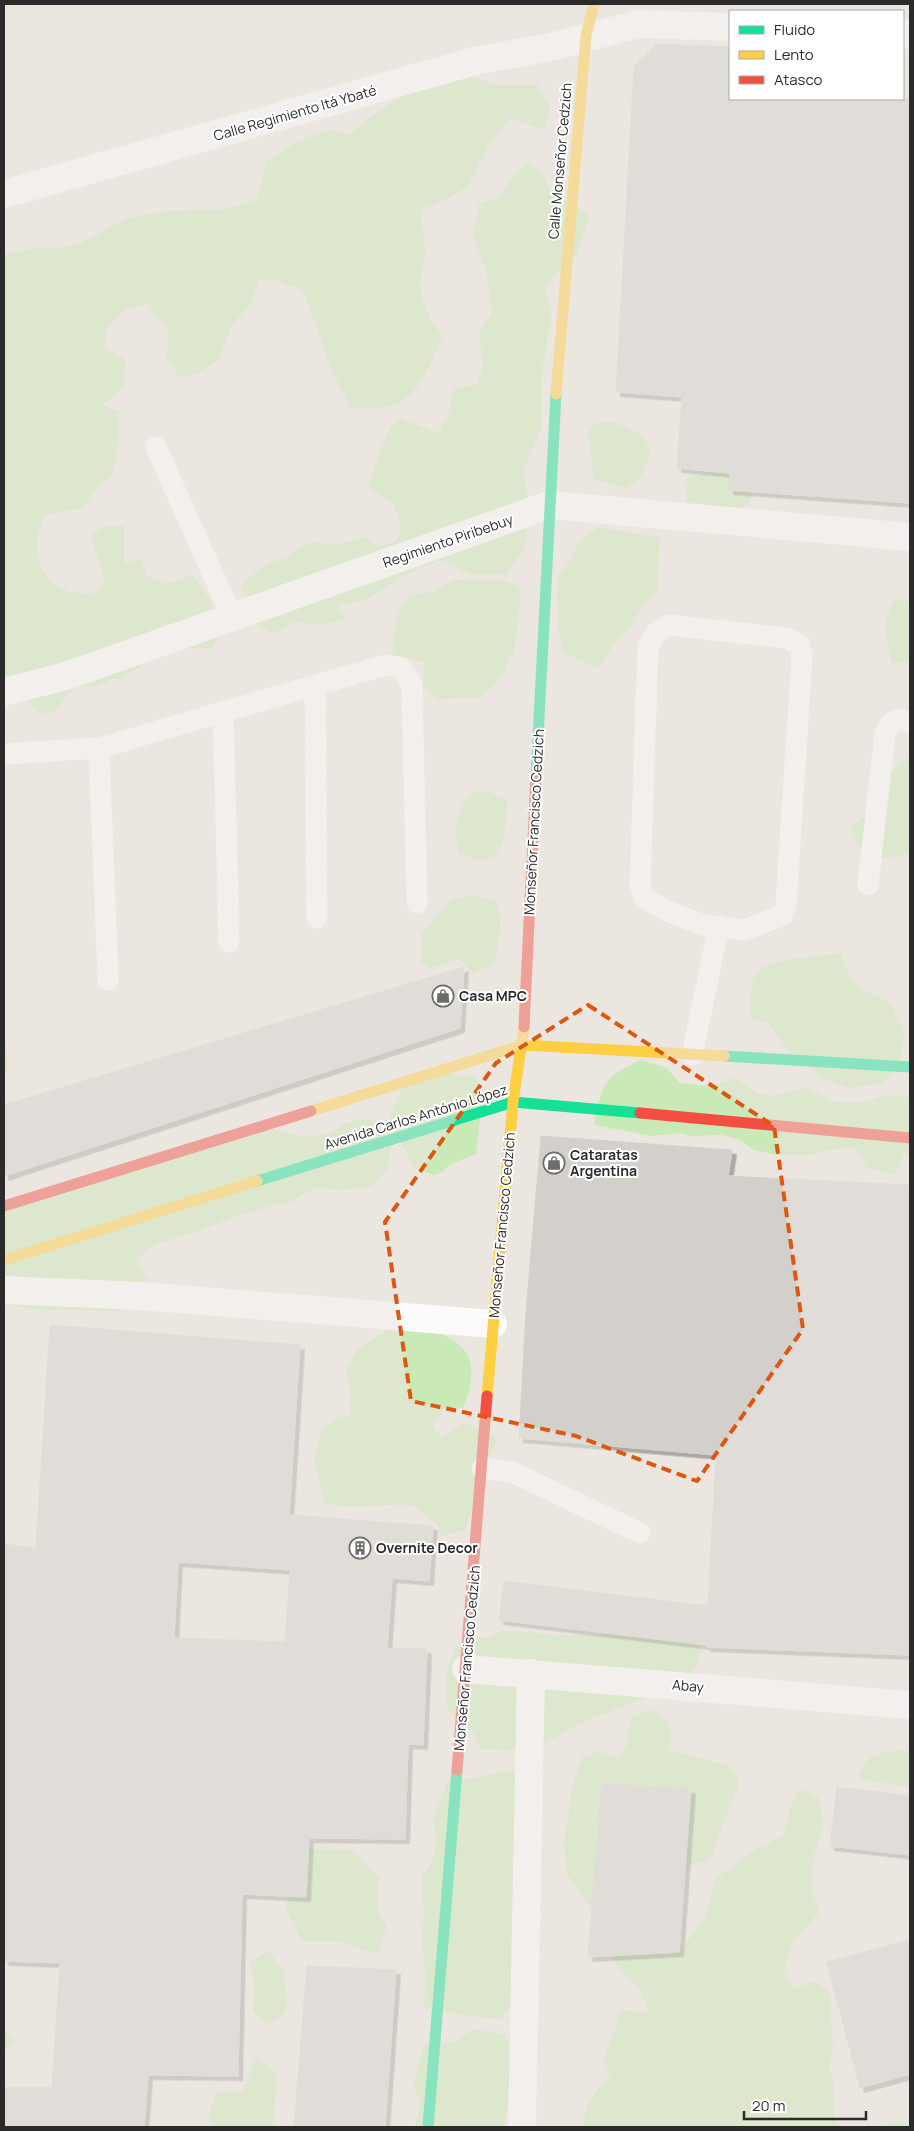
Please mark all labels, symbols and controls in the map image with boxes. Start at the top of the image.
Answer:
legend [729,10,904,100]
text: Fluido [774,19,815,40]
text: Lento [774,44,814,65]
text: Atasco [774,69,822,90]
street label: Calle Regimiento Itá Ybaté [211,80,379,145]
street label: Calle Monseñor Cedzich [543,82,576,240]
street label: Regimiento Piribebuy [380,509,516,572]
street label: Monseñor Francisco Cedzich [519,728,548,915]
shop icon: Casa MPC [431,984,455,1008]
place label: Casa MPC [459,986,527,1005]
street label: Avenida Carlos António López [322,1080,510,1154]
street label: Monseñor Francisco Cedzich [484,1131,519,1319]
place label: Cataratas Argentina [570,1145,638,1180]
shop icon: Cataratas Argentina [542,1151,566,1175]
building icon: Overnite Decor [348,1536,372,1560]
place label: Overnite Decor [376,1538,478,1557]
street label: Monseñor Francisco Cedzich [449,1564,484,1752]
street label: Abay [671,1675,705,1696]
scale bar [744,2088,866,2120]
text: 20 m [752,2095,785,2116]

